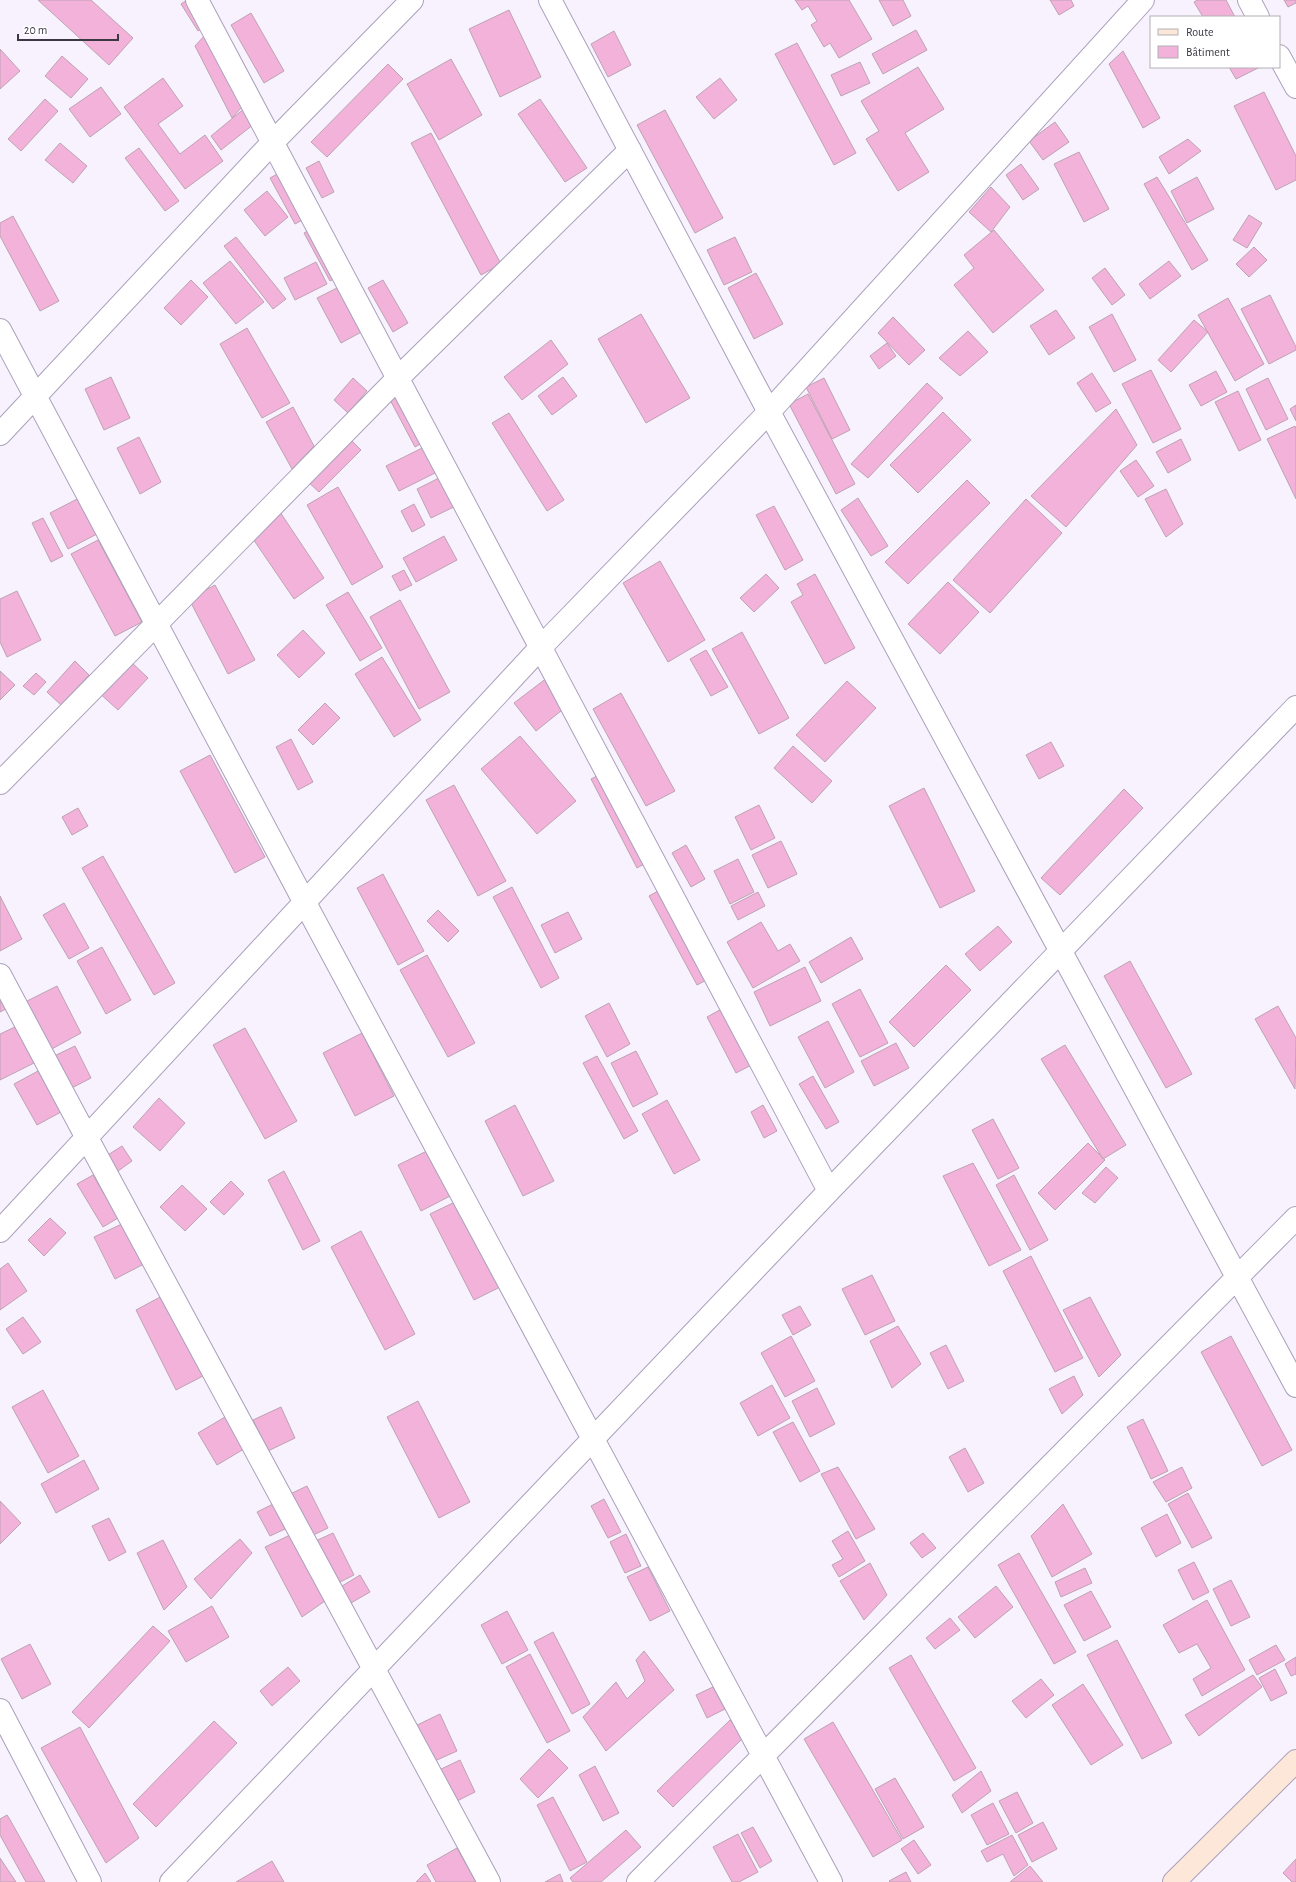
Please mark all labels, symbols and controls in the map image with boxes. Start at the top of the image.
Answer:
scale bar [18,16,118,42]
legend [1150,16,1280,68]
text: 20 m [24,24,47,36]
text: Route [1186,26,1213,38]
text: Bâtiment [1186,46,1230,58]

